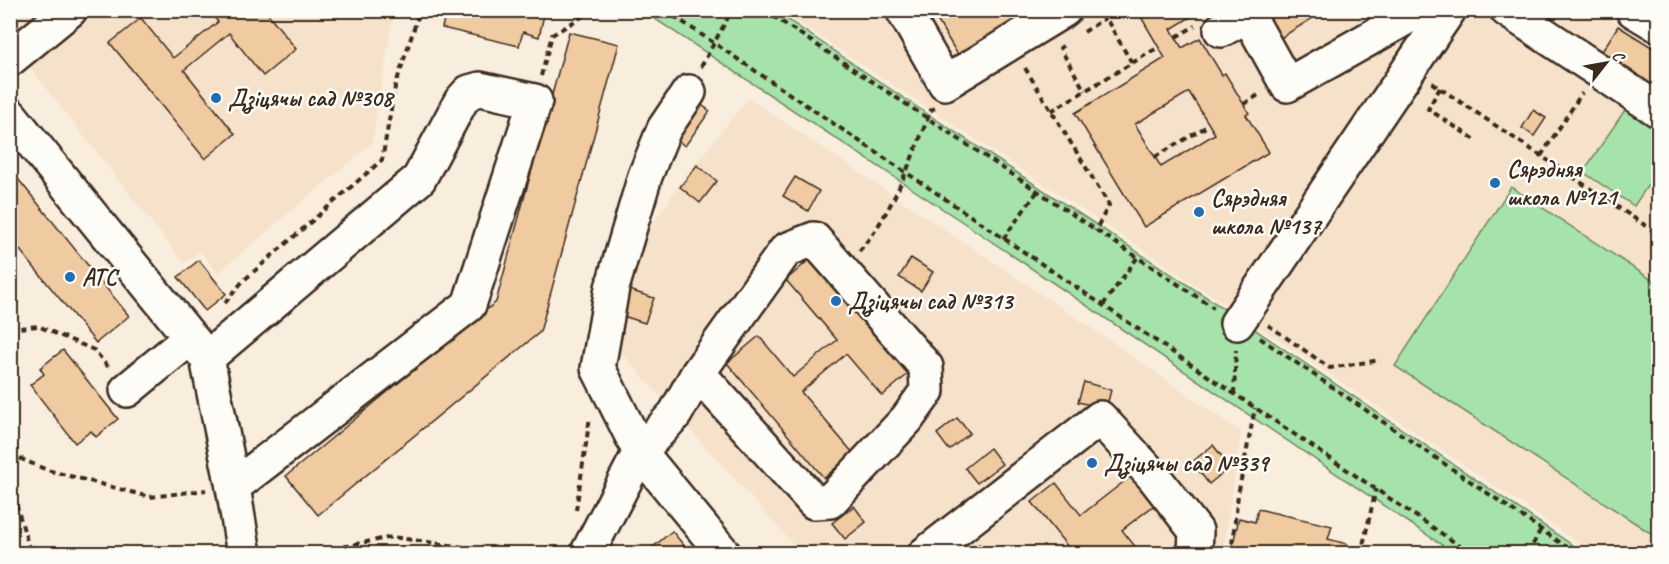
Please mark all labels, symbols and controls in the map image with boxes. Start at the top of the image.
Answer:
north arrow [1576,33,1636,93]
text: С [1607,47,1630,66]
place label: Дзіцячы сад №308 [228,83,396,114]
marker: Дзіцячы сад №308 [209,91,223,105]
place label: Сярэдняя школа №121 [1507,154,1620,212]
marker: Сярэдняя школа №121 [1488,176,1502,190]
place label: Сярэдняя школа №137 [1211,183,1323,241]
marker: Сярэдняя школа №137 [1192,205,1206,219]
place label: АТС [82,262,120,292]
marker: АТС [63,270,77,284]
place label: Дзіцячы сад №313 [848,286,1015,317]
marker: Дзіцячы сад №313 [829,294,843,308]
place label: Дзіцячы сад №339 [1104,448,1271,479]
marker: Дзіцячы сад №339 [1085,456,1099,470]

